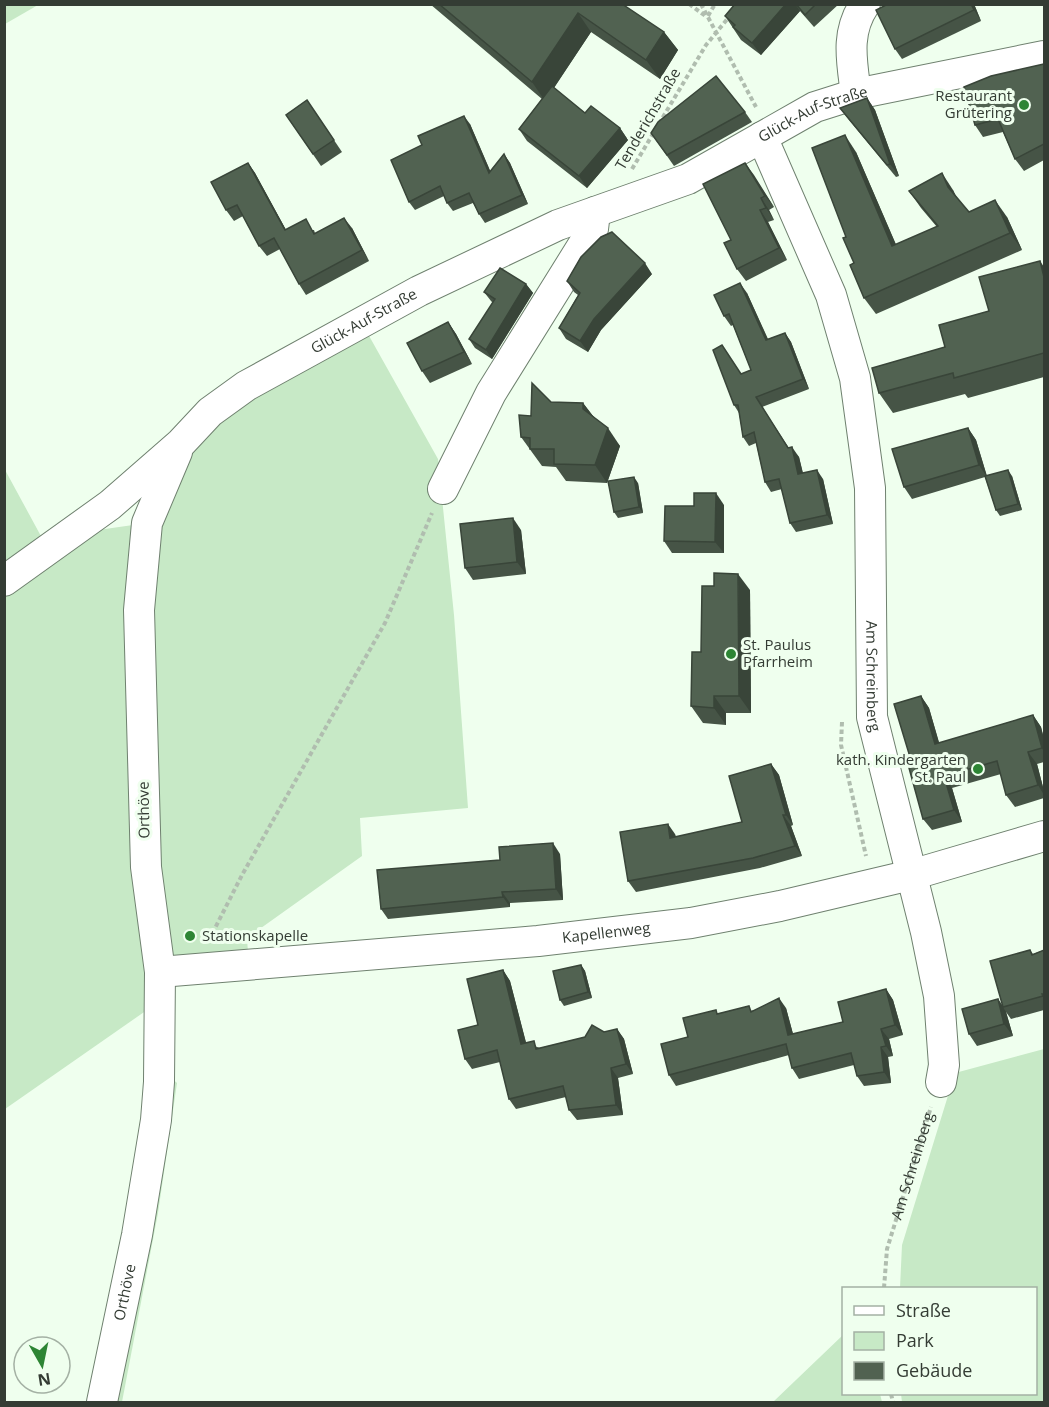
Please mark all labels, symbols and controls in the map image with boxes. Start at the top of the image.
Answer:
street label: Tenderichstraße [610,64,684,173]
street label: Glück-Auf-Straße [754,81,869,146]
place label: Restaurant Grütering [935,85,1012,122]
marker: Restaurant Grütering [1017,98,1031,112]
street label: Glück-Auf-Straße [307,283,420,358]
street label: Am Schreinberg [862,620,886,734]
place label: St. Paulus Pfarrheim [743,634,813,671]
marker: St. Paulus Pfarrheim [724,647,738,661]
place label: kath. Kindergarten St. Paul [836,749,966,786]
marker: kath. Kindergarten St. Paul [971,762,985,776]
street label: Orthöve [133,781,153,839]
street label: Kapellenweg [561,917,651,947]
place label: Stationskapelle [202,925,308,945]
marker: Stationskapelle [183,929,197,943]
street label: Am Schreinberg [886,1110,938,1222]
street label: Orthöve [108,1262,140,1322]
legend [842,1287,1037,1395]
text: Straße [896,1298,951,1322]
text: Park [896,1328,934,1352]
north arrow [12,1335,72,1395]
text: Gebäude [896,1358,972,1382]
text: N [36,1368,52,1392]

